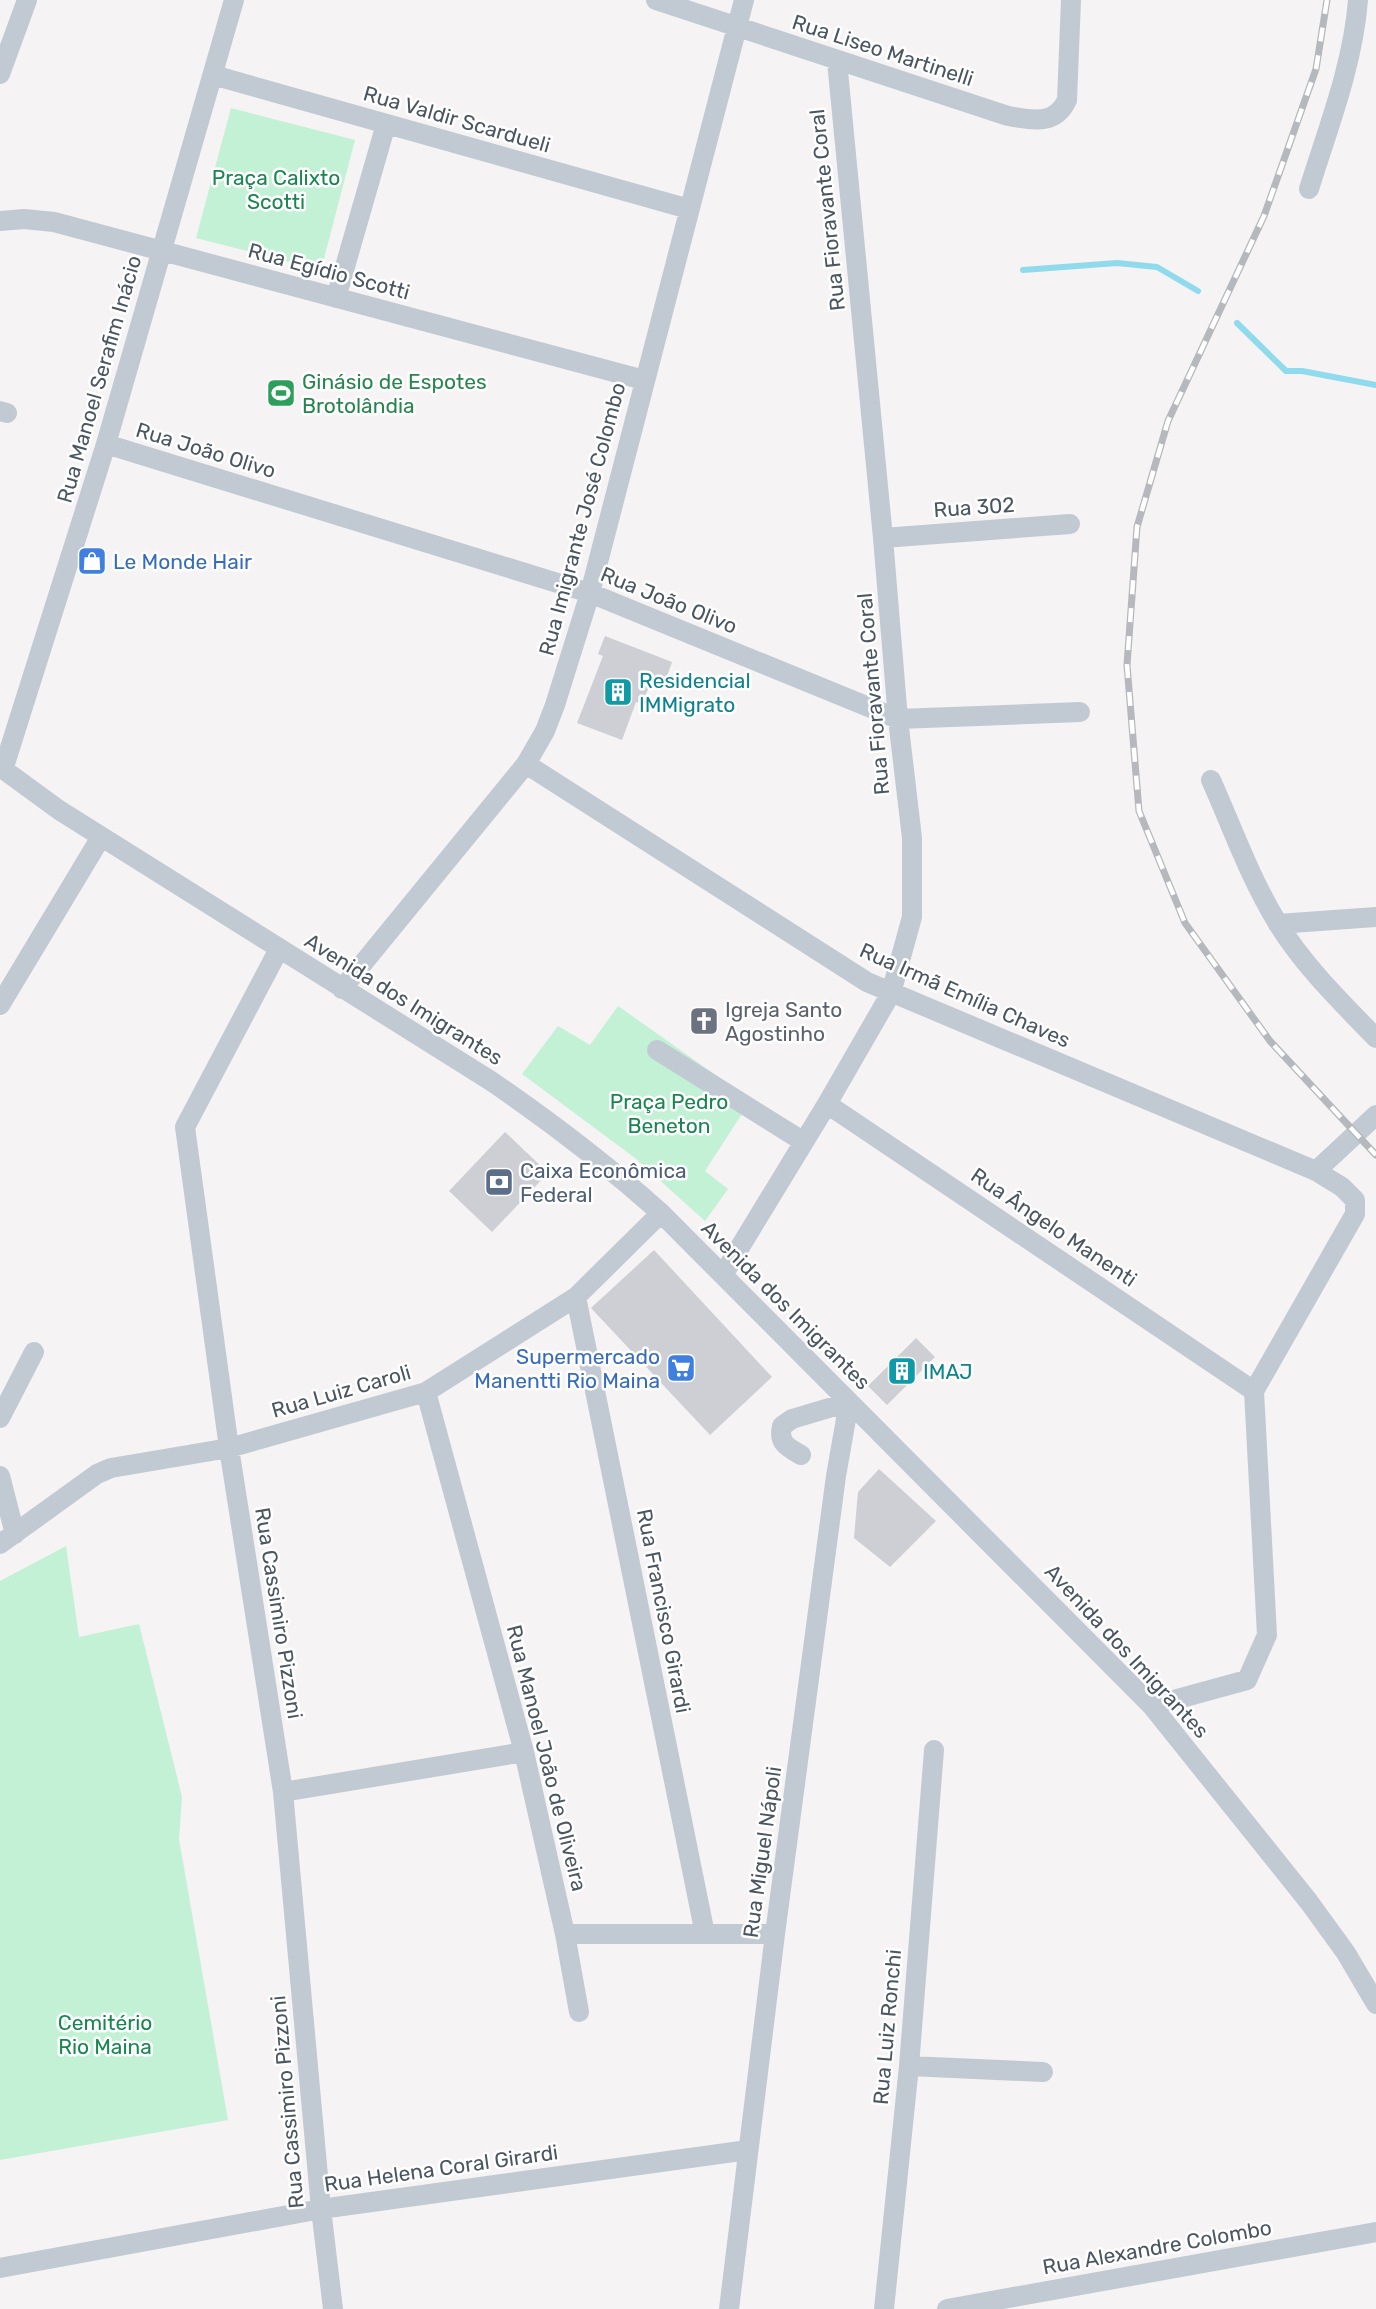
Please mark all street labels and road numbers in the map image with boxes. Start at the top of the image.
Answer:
street label: Rua Liseo Martinelli [789,9,977,91]
street label: Rua Valdir Scardueli [361,80,553,158]
street label: Rua Fioravante Coral [804,108,850,312]
street label: Rua Egídio Scotti [245,237,413,305]
street label: Rua Manoel Serafim Inácio [52,252,146,506]
street label: Rua Imigrante José Colombo [533,380,631,658]
street label: Rua João Olivo [133,417,279,483]
street label: Rua 302 [933,492,1015,522]
street label: Rua João Olivo [597,561,741,639]
street label: Rua Fioravante Coral [852,592,894,796]
street label: Avenida dos Imigrantes [300,928,508,1070]
street label: Rua Irmã Emília Chaves [856,937,1074,1053]
street label: Rua Ângelo Manenti [966,1162,1142,1292]
street label: Avenida dos Imigrantes [696,1215,876,1395]
street label: Rua Luiz Caroli [268,1359,414,1423]
street label: Rua Cassimiro Pizzoni [250,1506,308,1720]
street label: Rua Francisco Girardi [632,1507,696,1715]
street label: Avenida dos Imigrantes [1040,1559,1214,1743]
street label: Rua Manoel João de Oliveira [502,1622,592,1894]
street label: Rua Miguel Nápoli [738,1765,786,1939]
street label: Rua Luiz Ronchi [868,1948,906,2106]
street label: Rua Cassimiro Pizzoni [265,1995,309,2209]
street label: Rua Helena Coral Girardi [322,2139,560,2197]
street label: Rua Alexandre Colombo [1040,2215,1274,2279]

